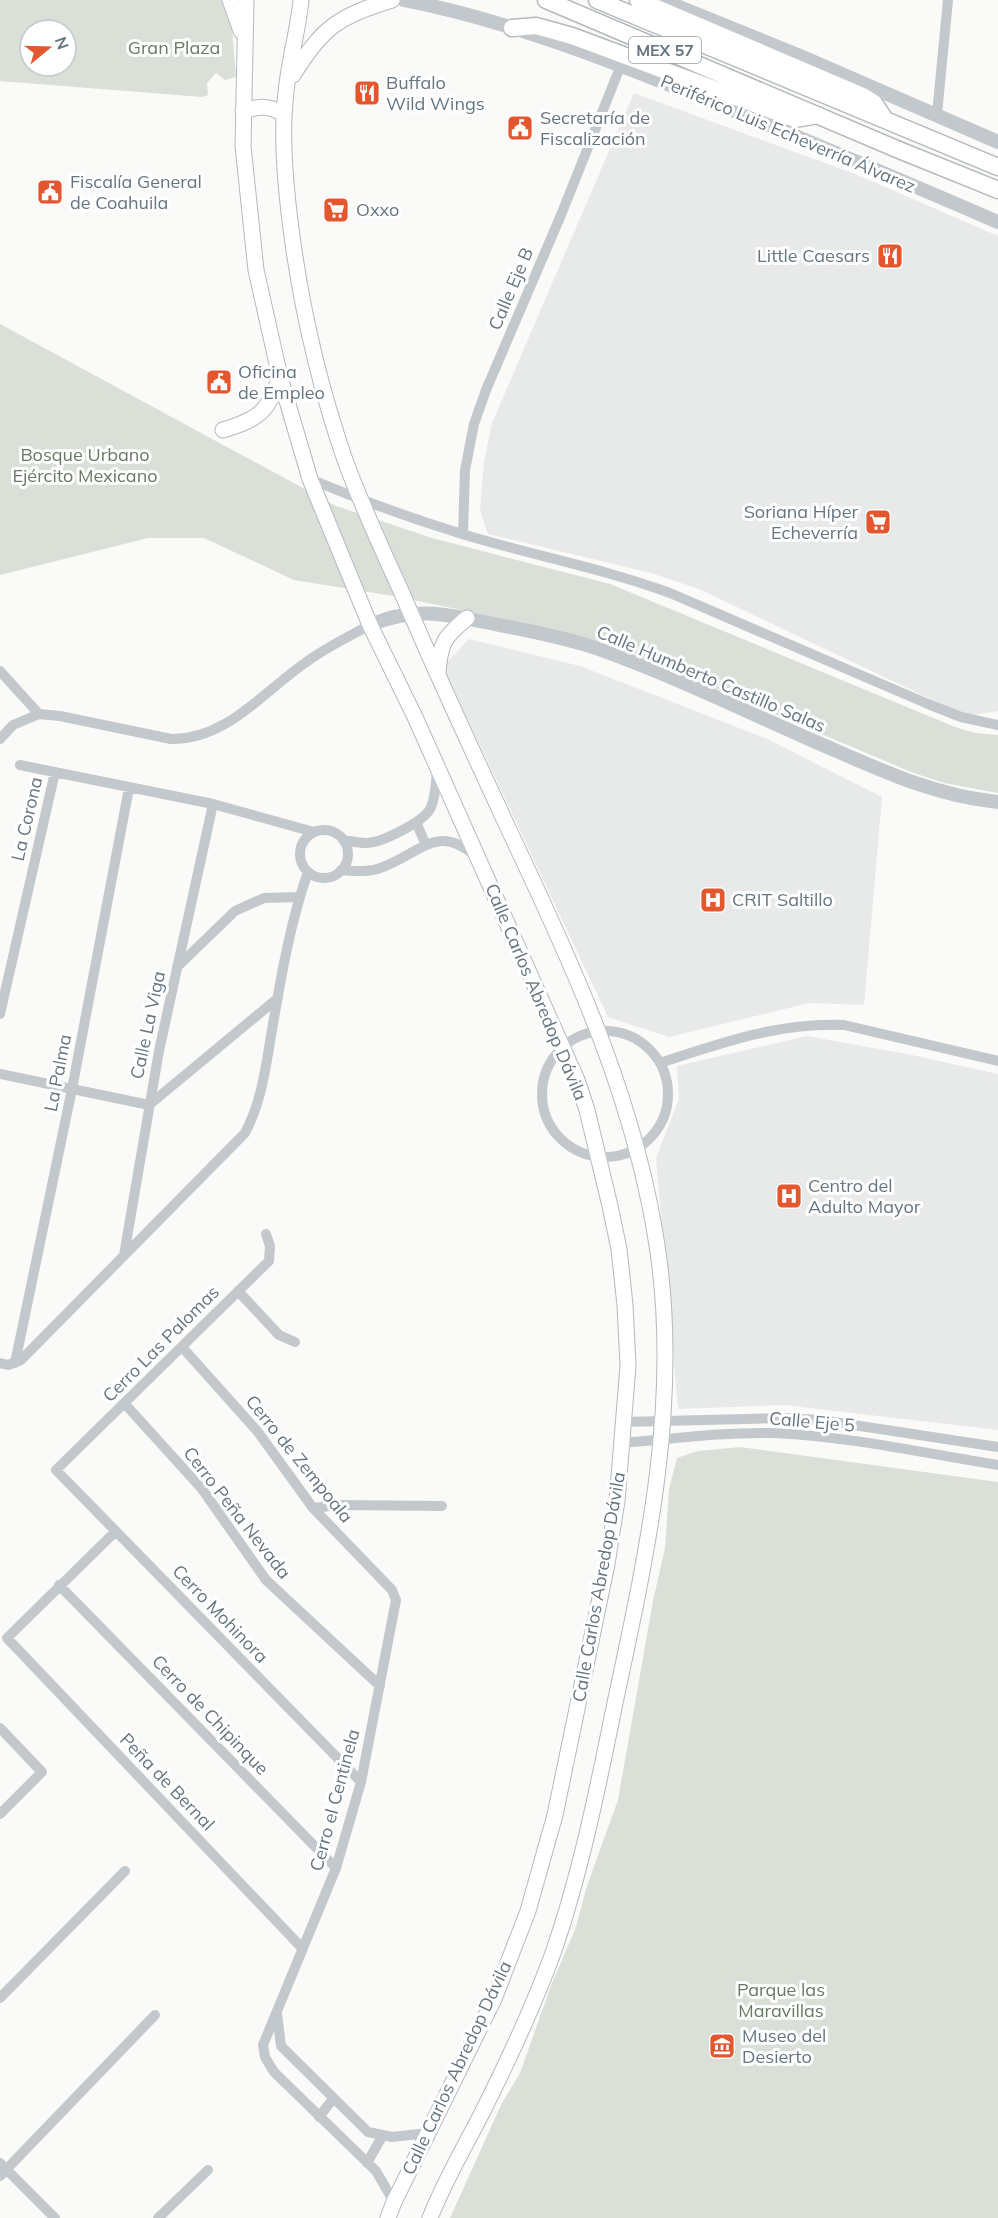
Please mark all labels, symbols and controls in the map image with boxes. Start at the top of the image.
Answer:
north arrow [18,18,78,78]
text: N [51,34,74,52]
park label: Gran Plaza [128,36,220,59]
road number: MEX 57 [629,37,701,63]
street label: Periférico Luis Echeverría Álvarez [657,69,919,198]
place label: Buffalo Wild Wings [386,71,485,115]
restaurant icon: Buffalo Wild Wings [352,78,382,108]
place label: Secretaría de Fiscalización [540,106,650,150]
public building icon: Secretaría de Fiscalización [505,113,535,143]
place label: Fiscalía General de Coahuila [70,170,202,214]
public building icon: Fiscalía General de Coahuila [35,177,65,207]
supermarket icon: Oxxo [321,195,351,225]
place label: Oxxo [356,198,399,221]
restaurant icon: Little Caesars [875,241,905,271]
street label: Calle Eje B [483,244,538,334]
place label: Little Caesars [757,244,870,267]
place label: Oficina de Empleo [238,360,325,404]
public building icon: Oficina de Empleo [204,367,234,397]
park label: Bosque Urbano Ejército Mexicano [13,443,158,487]
place label: Soriana Híper Echeverría [744,500,858,544]
supermarket icon: Soriana Híper Echeverría [863,507,893,537]
street label: Calle Humberto Castillo Salas [593,620,829,737]
street label: La Corona [6,775,47,863]
street label: Calle Carlos Abredop Dávila [480,880,593,1104]
hospital icon: CRIT Saltillo [698,885,728,915]
place label: CRIT Saltillo [732,888,833,911]
street label: Calle La Viga [125,969,170,1081]
street label: La Palma [39,1032,76,1114]
place label: Centro del Adulto Mayor [808,1174,921,1218]
hospital icon: Centro del Adulto Mayor [774,1181,804,1211]
street label: Cerro Las Palomas [97,1280,224,1407]
street label: Cerro de Zempoala [241,1390,358,1527]
street label: Calle Eje 5 [768,1406,856,1437]
street label: Cerro Peña Nevada [179,1442,296,1583]
street label: Calle Carlos Abredop Dávila [567,1470,630,1704]
street label: Cerro Mohinora [168,1560,273,1668]
street label: Cerro de Chipinque [147,1650,274,1780]
street label: Cerro el Centinela [304,1726,365,1873]
street label: Peña de Bernal [115,1728,220,1835]
street label: Calle Carlos Abredop Dávila [397,1957,516,2178]
park label: Parque las Maravillas [737,1978,825,2022]
place label: Museo del Desierto [742,2024,826,2068]
museum icon: Museo del Desierto [707,2031,737,2061]

